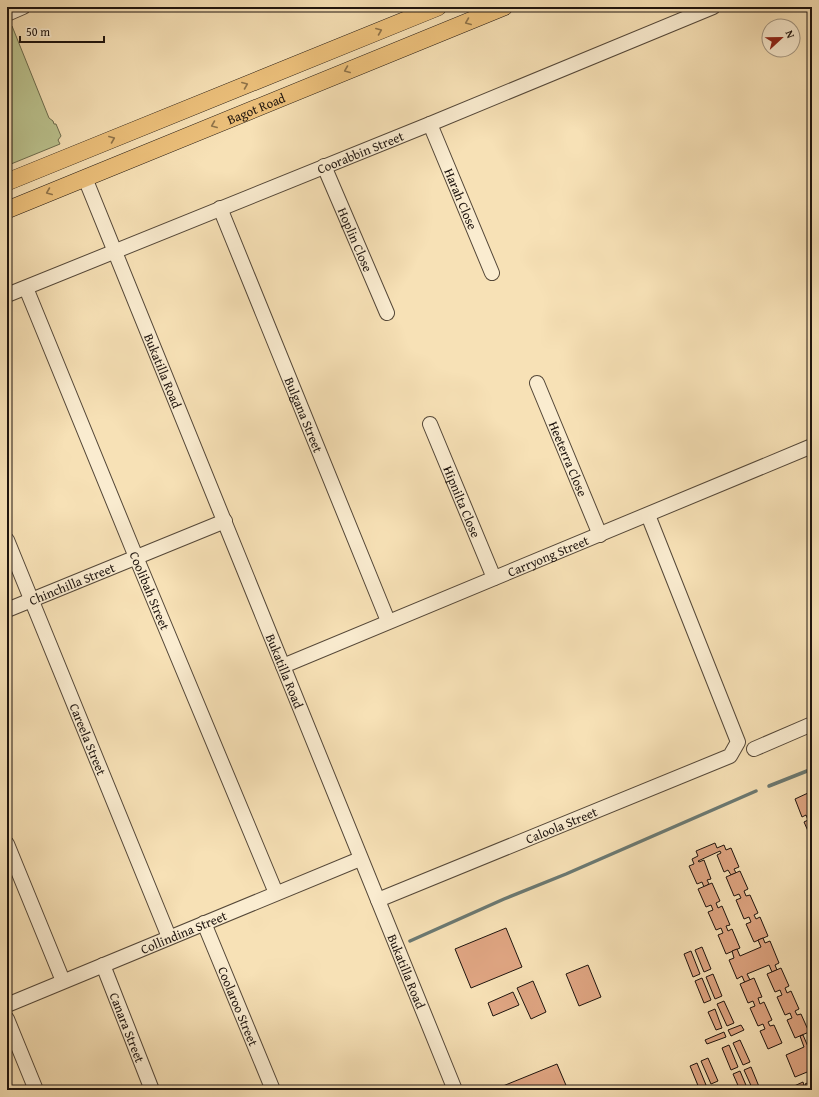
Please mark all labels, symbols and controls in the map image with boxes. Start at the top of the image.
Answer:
one-way arrow [465,17,472,25]
scale bar [20,18,104,44]
north arrow [761,18,801,58]
text: 50 m [26,23,50,40]
one-way arrow [375,28,382,36]
text: N [781,28,799,41]
one-way arrow [344,65,352,73]
one-way arrow [242,82,249,90]
street label: Bagot Road [224,88,288,129]
one-way arrow [211,120,218,128]
street label: Coorabbin Street [314,126,407,179]
one-way arrow [108,136,115,144]
street label: Harah Close [439,165,482,233]
one-way arrow [45,188,52,196]
street label: Hoplin Close [333,205,377,275]
street label: Bukatilla Road [139,331,186,411]
street label: Bulgana Street [280,374,328,456]
street label: Heeterra Close [544,418,592,499]
street label: Hipnilta Close [438,463,485,541]
street label: Carryong Street [505,531,592,582]
street label: Coolibah Street [125,549,175,633]
street label: Chinchilla Street [26,558,118,610]
street label: Bukatilla Road [261,631,308,711]
street label: Careela Street [65,700,111,779]
street label: Caloola Street [523,802,600,849]
street label: Collindina Street [138,906,230,959]
street label: Bukatilla Road [383,931,430,1012]
street label: Coolaroo Street [213,964,263,1049]
street label: Canara Street [105,990,149,1066]

